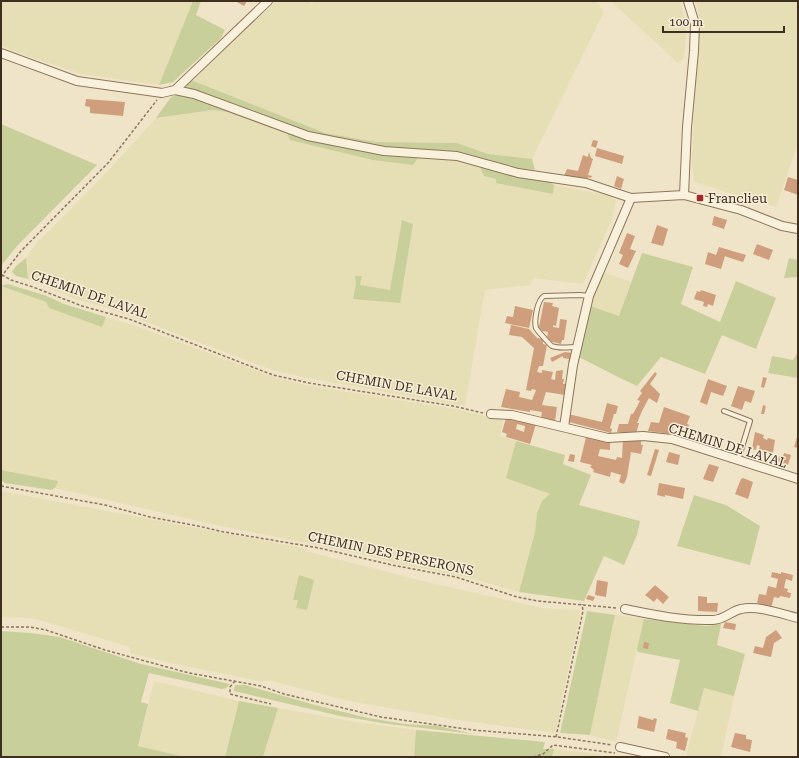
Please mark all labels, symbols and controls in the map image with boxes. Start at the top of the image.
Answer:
scale bar [663,8,784,34]
text: 100 m [669,15,703,29]
place label: Franclieu [708,191,767,206]
marker: Franclieu [695,193,705,203]
street label: CHEMIN DE LAVAL [29,267,150,322]
street label: CHEMIN DE LAVAL [335,367,459,404]
street label: CHEMIN DE LAVAL [667,420,789,471]
street label: CHEMIN DES PERSERONS [307,529,475,578]

